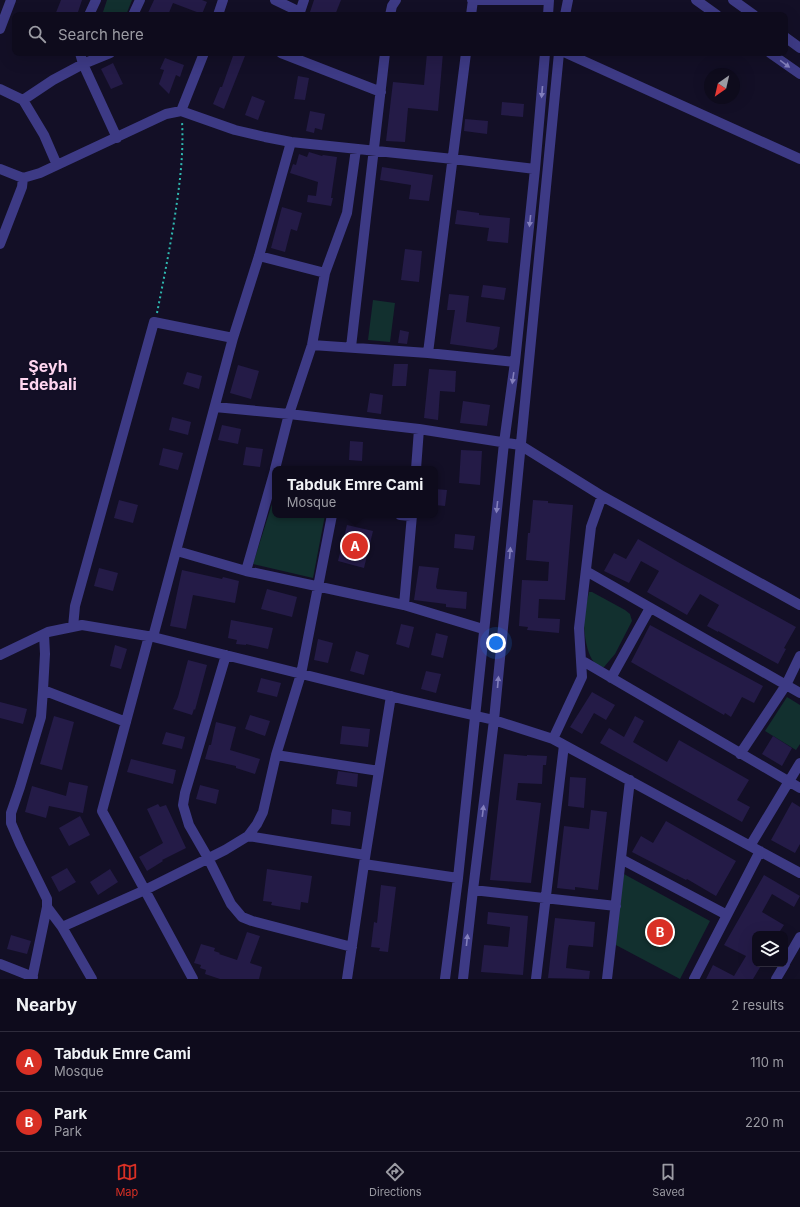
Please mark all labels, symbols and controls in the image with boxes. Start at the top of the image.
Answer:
search box [12,12,788,56]
icon: search [26,23,48,45]
text: Search here [58,25,144,44]
one-way arrow [780,60,790,68]
north arrow [704,68,740,104]
one-way arrow [539,86,545,98]
one-way arrow [526,215,533,227]
district label: Şeyh Edebali [19,356,77,394]
one-way arrow [510,372,516,384]
popup [272,466,438,518]
text: Tabduk Emre Cami [287,475,423,494]
text: Mosque [287,494,336,510]
one-way arrow [494,501,500,513]
pin: A [342,531,368,561]
one-way arrow [507,547,513,559]
your location [486,633,506,653]
one-way arrow [494,676,501,688]
one-way arrow [479,805,486,817]
pin: B [647,917,673,947]
map controls [752,931,788,967]
button: layers [752,931,788,967]
one-way arrow [464,934,471,946]
text: Nearby [16,995,77,1015]
text: 2 results [731,997,784,1013]
text: Tabduk Emre Cami [54,1044,191,1063]
text: A [24,1054,34,1070]
text: 110 m [750,1054,784,1070]
text: Mosque [54,1063,104,1079]
text: Park [54,1104,87,1123]
text: B [25,1114,33,1130]
text: 220 m [745,1114,784,1130]
text: Park [54,1123,82,1139]
tab: Map [115,1161,138,1199]
tab: Directions [369,1161,422,1199]
tab: Saved [652,1161,685,1199]

